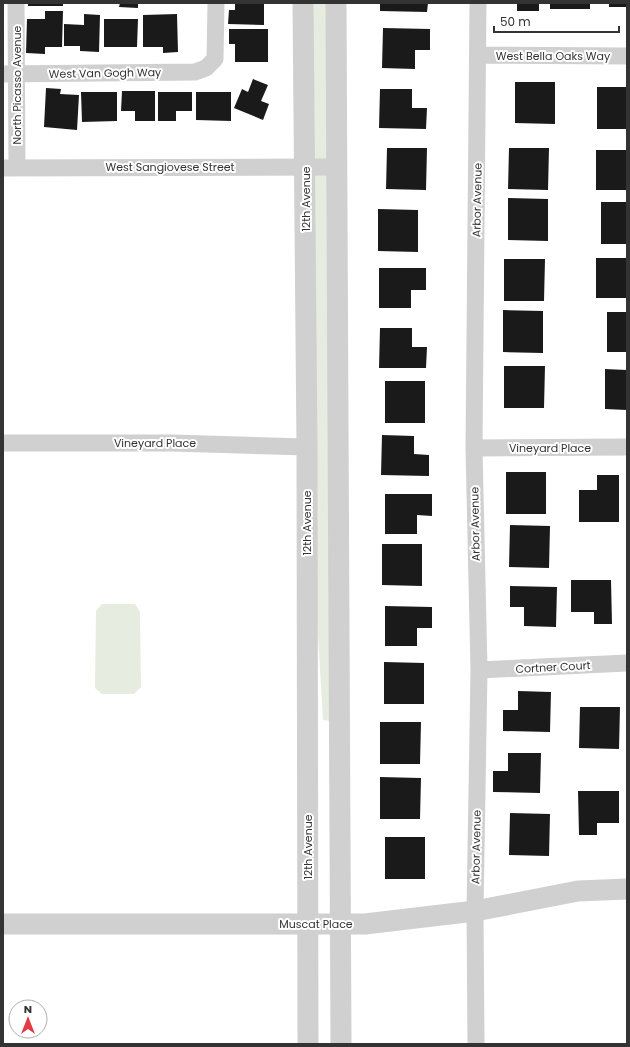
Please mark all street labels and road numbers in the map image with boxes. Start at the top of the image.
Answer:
street label: North Picasso Avenue [9,25,25,144]
street label: West Bella Oaks Way [496,48,611,64]
street label: West Van Gogh Way [49,64,162,82]
street label: West Sangiovese Street [105,159,235,175]
street label: Arbor Avenue [468,163,486,237]
street label: 12th Avenue [298,166,314,232]
street label: Vineyard Place [114,435,196,451]
street label: Vineyard Place [509,440,591,456]
street label: Arbor Avenue [466,487,484,561]
street label: 12th Avenue [299,490,315,556]
street label: Cortner Court [515,657,591,677]
street label: Arbor Avenue [467,810,485,884]
street label: 12th Avenue [300,814,316,880]
street label: Muscat Place [279,916,353,932]

